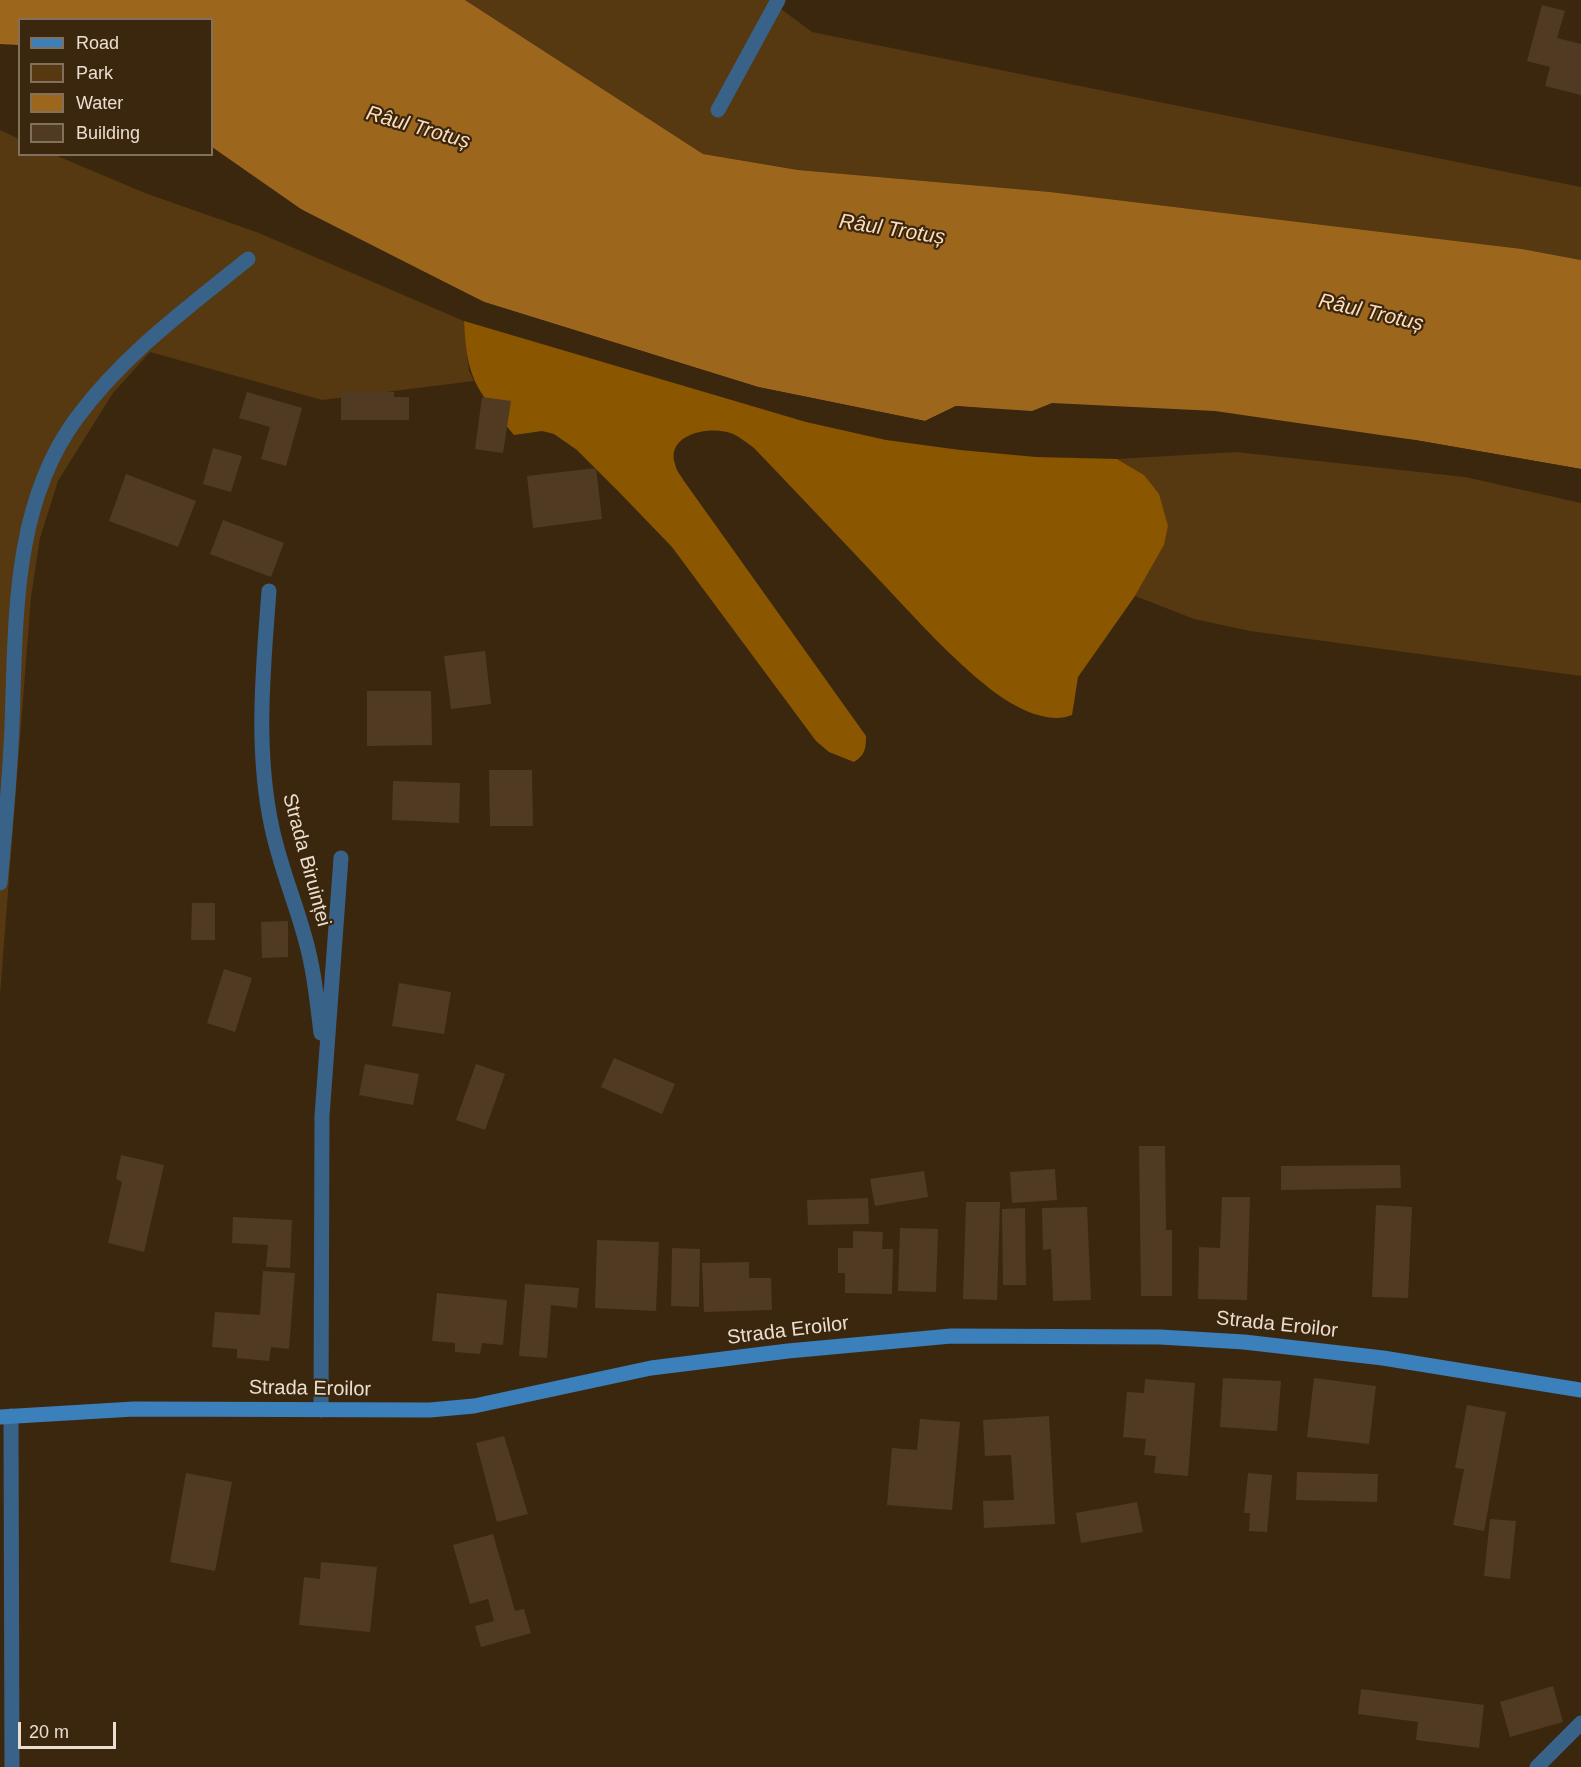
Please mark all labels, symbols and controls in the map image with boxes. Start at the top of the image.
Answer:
legend [18,18,213,156]
text: Road [76,33,119,53]
text: Park [76,63,113,83]
text: Water [76,93,123,113]
water label: Râul Trotuș [363,101,473,155]
text: Building [76,123,140,143]
water label: Râul Trotuș [837,209,947,251]
water label: Râul Trotuș [1316,289,1426,337]
street label: Strada Biruinței [277,791,335,929]
street label: Strada Eroilor [1215,1307,1339,1343]
street label: Strada Eroilor [726,1312,850,1350]
street label: Strada Eroilor [249,1376,371,1402]
scale bar [21,1710,118,1748]
text: 20 m [29,1722,69,1742]

